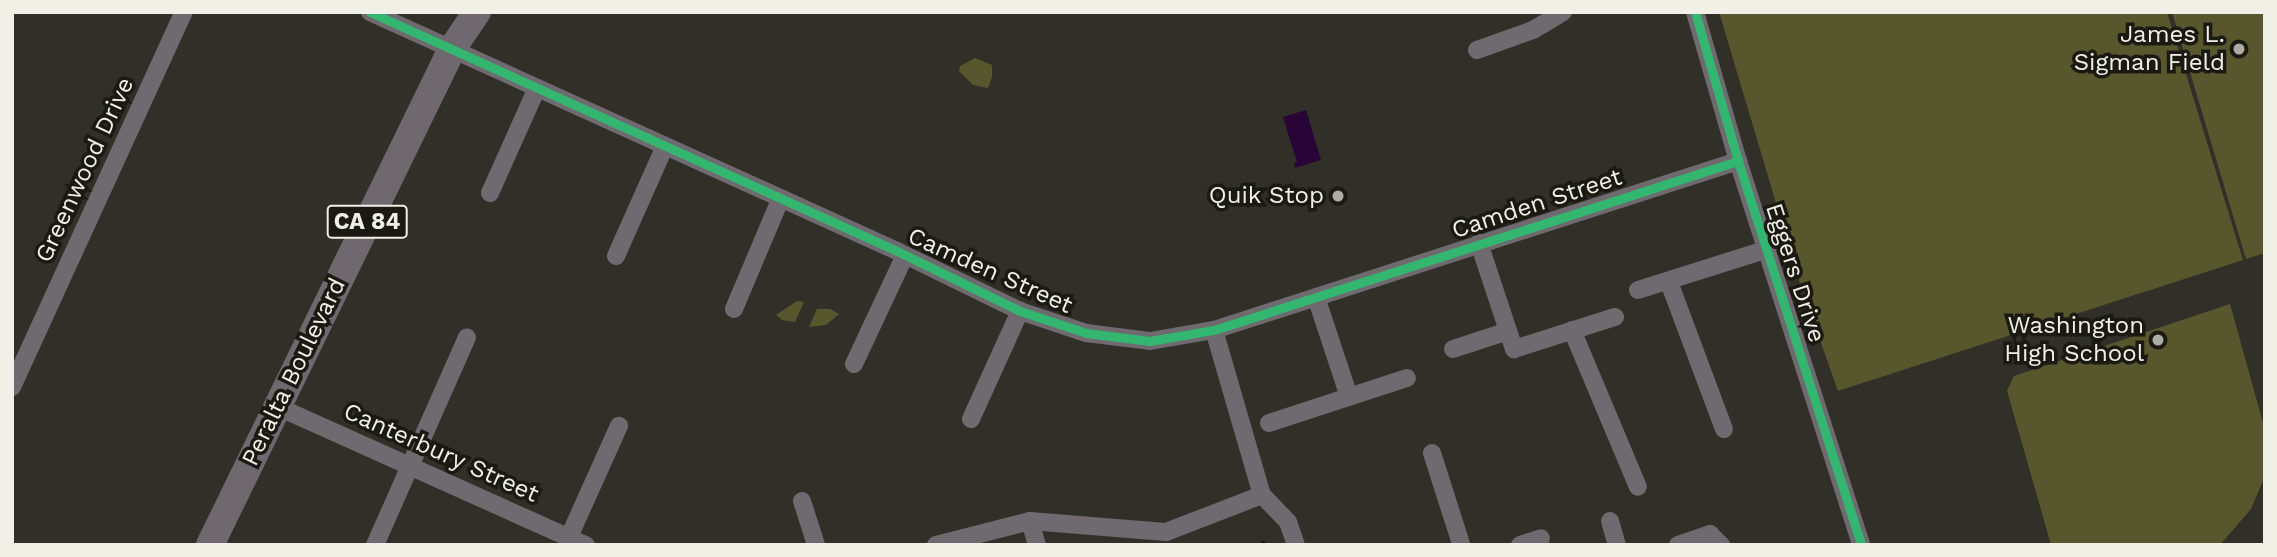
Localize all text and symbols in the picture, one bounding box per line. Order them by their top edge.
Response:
place label: James L. Sigman Field [2074,21,2225,77]
marker: James L. Sigman Field [2231,41,2247,57]
street label: Greenwood Drive [30,73,140,267]
street label: Camden Street [1448,163,1626,245]
place label: Quik Stop [1208,182,1324,210]
marker: Quik Stop [1330,188,1346,204]
street label: Eggers Drive [1759,200,1831,346]
road number: CA 84 [325,202,409,242]
street label: Camden Street [903,222,1077,320]
street label: Peralta Boulevard [236,273,352,471]
place label: Washington High School [2004,312,2144,368]
marker: Washington High School [2150,332,2166,348]
street label: Canterbury Street [339,397,543,509]

